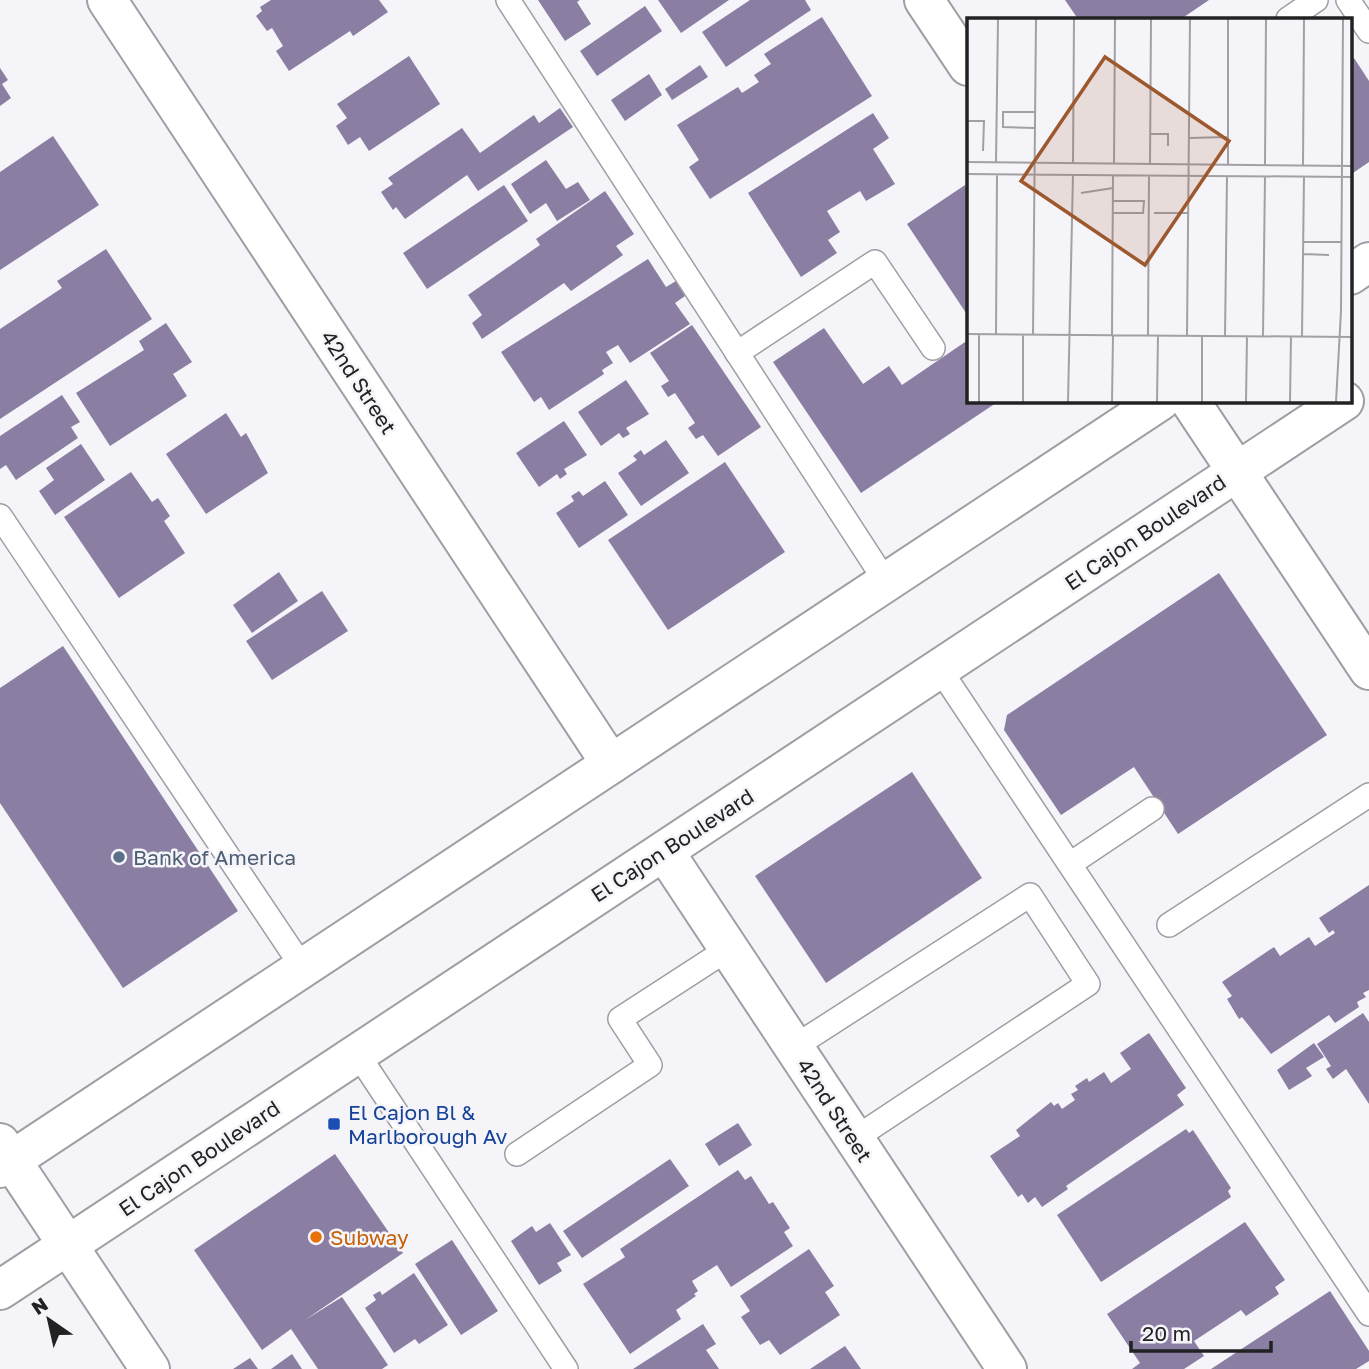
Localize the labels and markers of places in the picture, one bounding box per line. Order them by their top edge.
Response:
place label: Bank of America [133,844,296,870]
marker: Bank of America [111,849,127,865]
place label: El Cajon Bl & Marlborough Av [348,1099,508,1149]
marker: El Cajon Bl & Marlborough Av [326,1116,342,1132]
place label: Subway [330,1224,409,1250]
marker: Subway [308,1229,324,1245]

